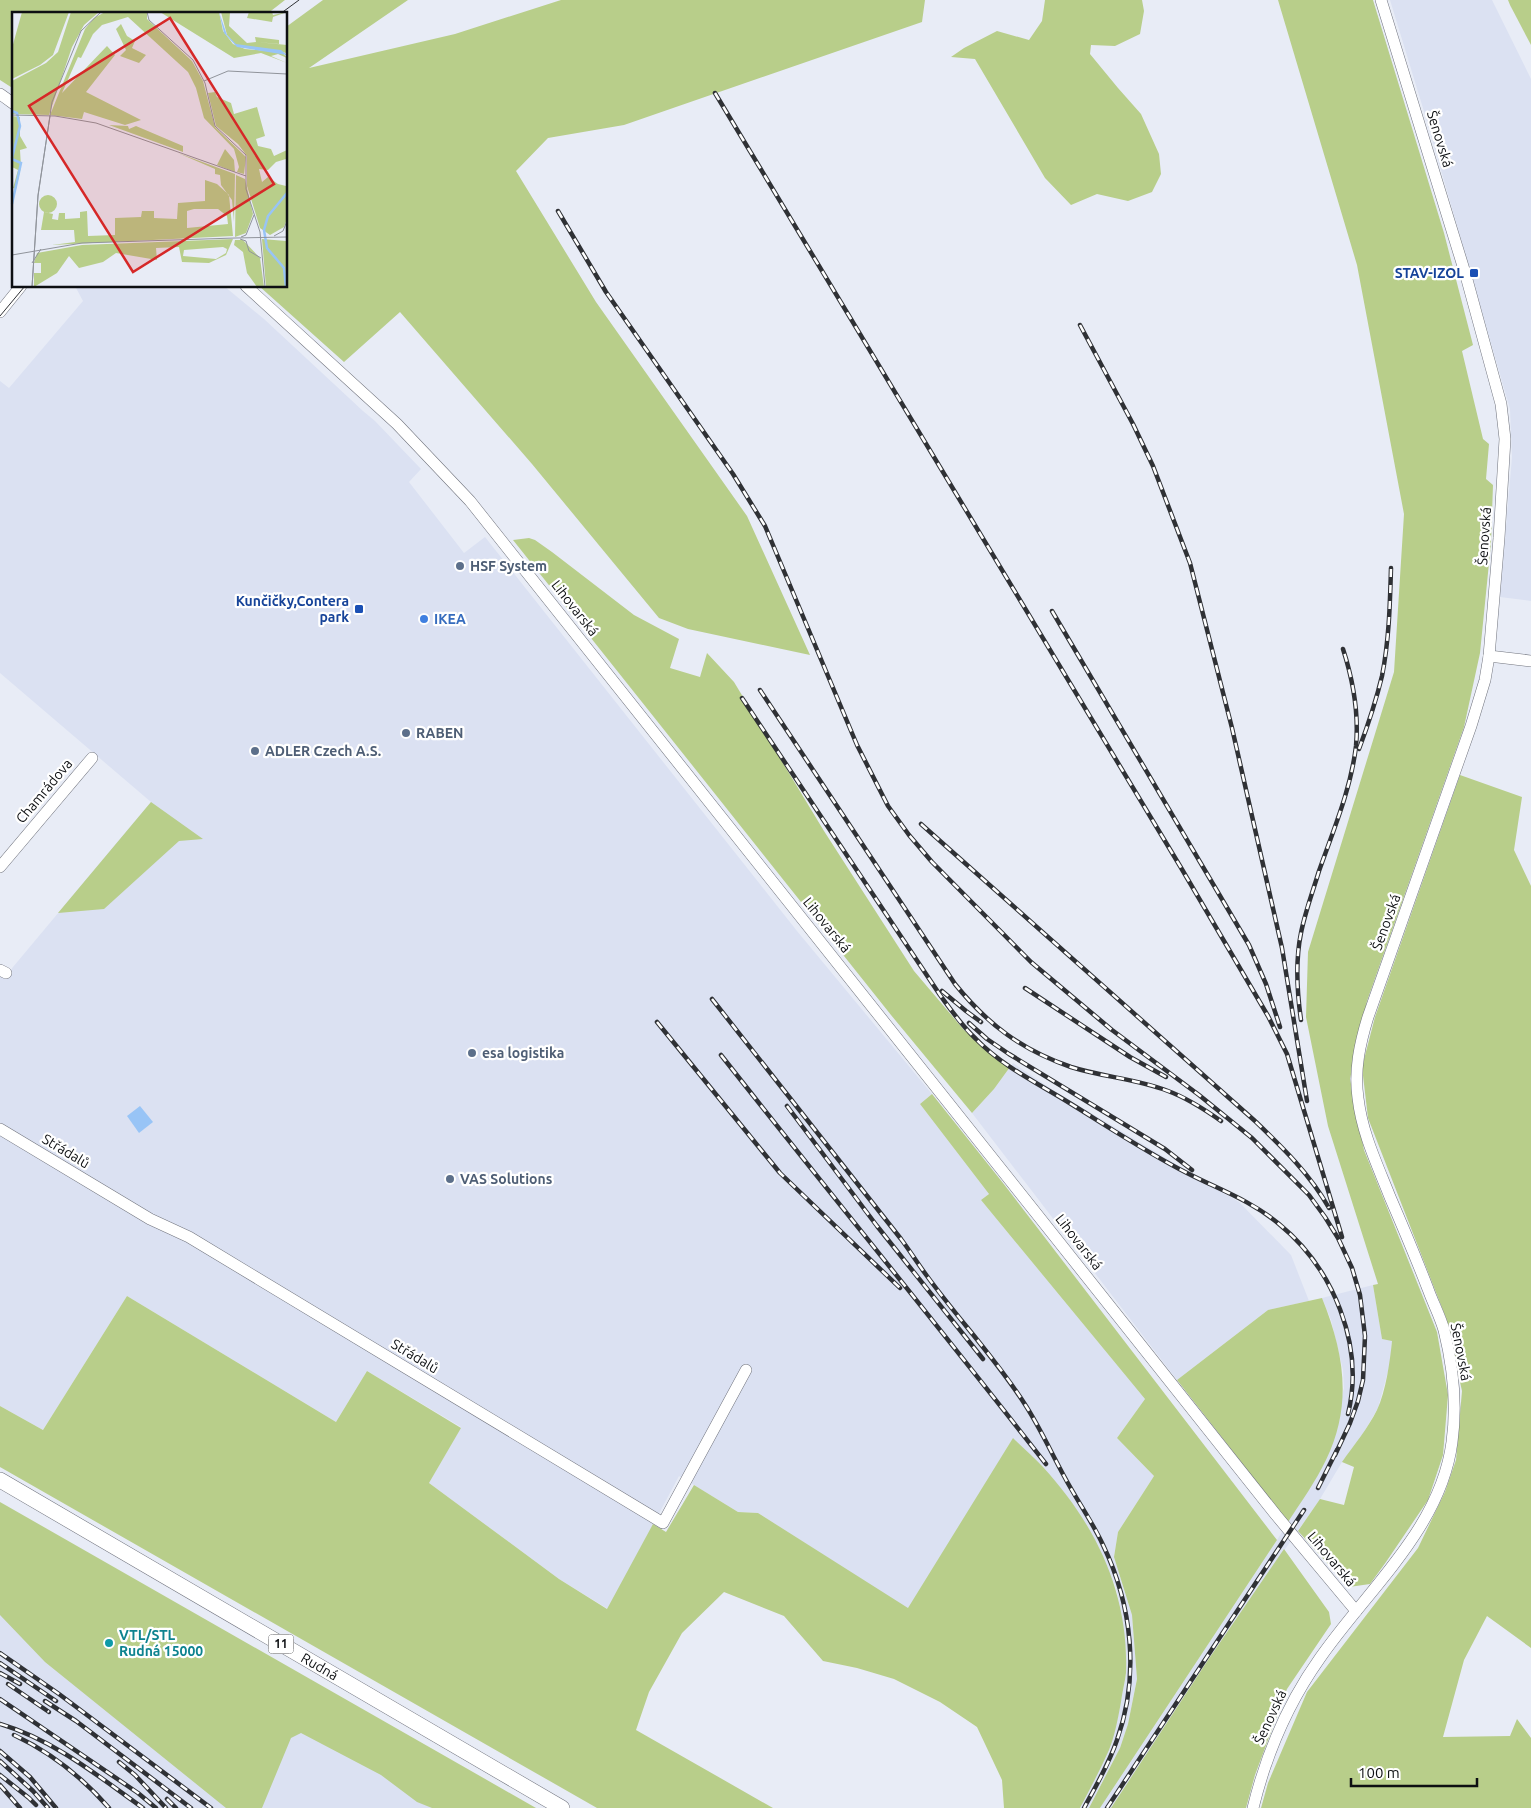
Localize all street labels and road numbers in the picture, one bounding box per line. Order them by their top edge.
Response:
street label: Šenovská [1424,108,1457,169]
street label: Šenovská [1473,506,1494,566]
street label: Lihovarská [548,577,602,639]
street label: Chamrádova [13,756,75,826]
street label: Šenovská [1368,891,1404,952]
street label: Lihovarská [800,894,854,956]
street label: Střádalů [39,1131,93,1171]
street label: Lihovarská [1052,1211,1106,1273]
street label: Šenovská [1448,1322,1475,1382]
street label: Střádalů [388,1336,442,1376]
street label: Lihovarská [1305,1528,1359,1590]
road number: 11 [268,1635,294,1654]
street label: Rudná [298,1649,341,1684]
street label: Šenovská [1250,1687,1290,1747]

